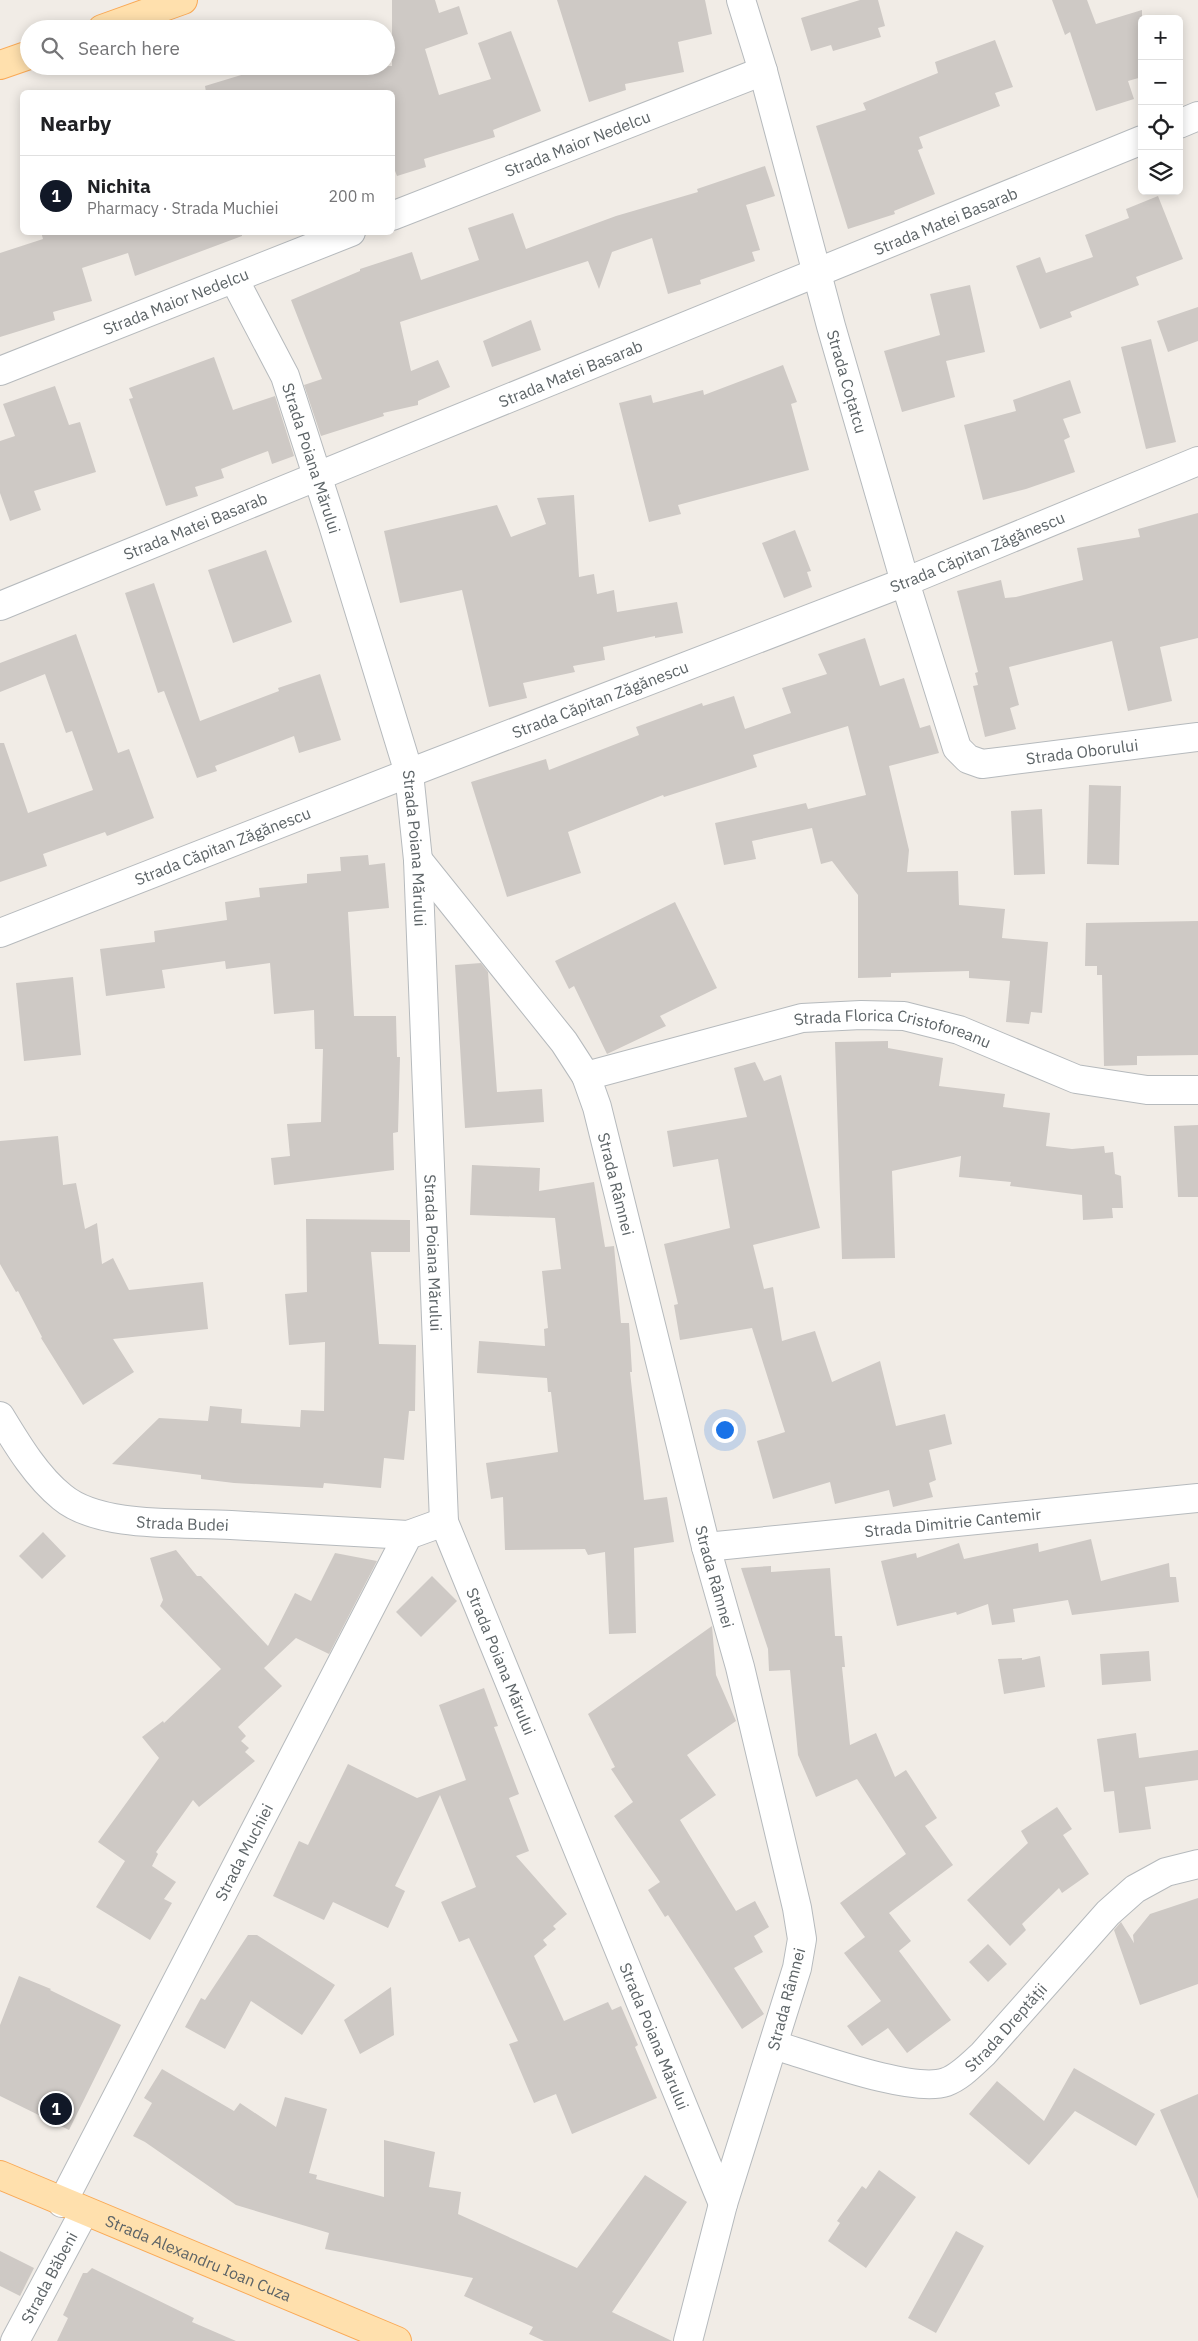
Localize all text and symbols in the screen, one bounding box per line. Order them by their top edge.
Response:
map controls [1138,15,1183,195]
button: + [1138,15,1183,60]
search box [20,20,395,75]
icon: search [38,34,66,62]
text: Search here [78,36,180,60]
button: − [1138,60,1183,105]
button: locate [1138,105,1183,150]
street label: Strada Maior Nedelcu [502,106,653,181]
text: Nearby [40,109,111,137]
button: layers [1138,150,1183,195]
text: Nichita [87,174,151,198]
street label: Strada Matei Basarab [871,183,1020,259]
text: 1 [51,186,61,206]
text: 200 m [328,186,375,206]
text: Pharmacy · Strada Muchiei [87,198,278,218]
street label: Strada Maior Nedelcu [100,264,251,339]
street label: Strada Coțatcu [823,327,871,436]
street label: Strada Matei Basarab [496,335,645,412]
street label: Strada Poiana Mărului [278,380,345,536]
street label: Strada Matei Basarab [120,488,270,564]
street label: Strada Căpitan Zăgănescu [887,507,1068,597]
street label: Strada Căpitan Zăgănescu [509,656,691,742]
street label: Strada Oborului [1025,735,1139,768]
street label: Strada Poiana Mărului [399,769,431,927]
street label: Strada Căpitan Zăgănescu [132,802,313,889]
street label: Strada Florica Cristoforeanu [792,1005,994,1052]
street label: Strada Râmnei [594,1130,638,1238]
street label: Strada Poiana Mărului [420,1174,447,1332]
your location [712,1417,738,1443]
street label: Strada Dimitrie Cantemir [863,1504,1042,1541]
street label: Strada Budei [135,1511,229,1535]
street label: Strada Râmnei [691,1524,738,1630]
street label: Strada Poiana Mărului [462,1585,540,1738]
street label: Strada Muchiei [210,1800,277,1904]
street label: Strada Râmnei [763,1946,809,2052]
street label: Strada Poiana Mărului [615,1960,693,2113]
street label: Strada Dreptății [960,1979,1051,2076]
pin: 1 [40,2090,72,2128]
street label: Strada Alexandru Ioan Cuza [102,2210,295,2306]
street label: Strada Băbeni [16,2228,82,2327]

